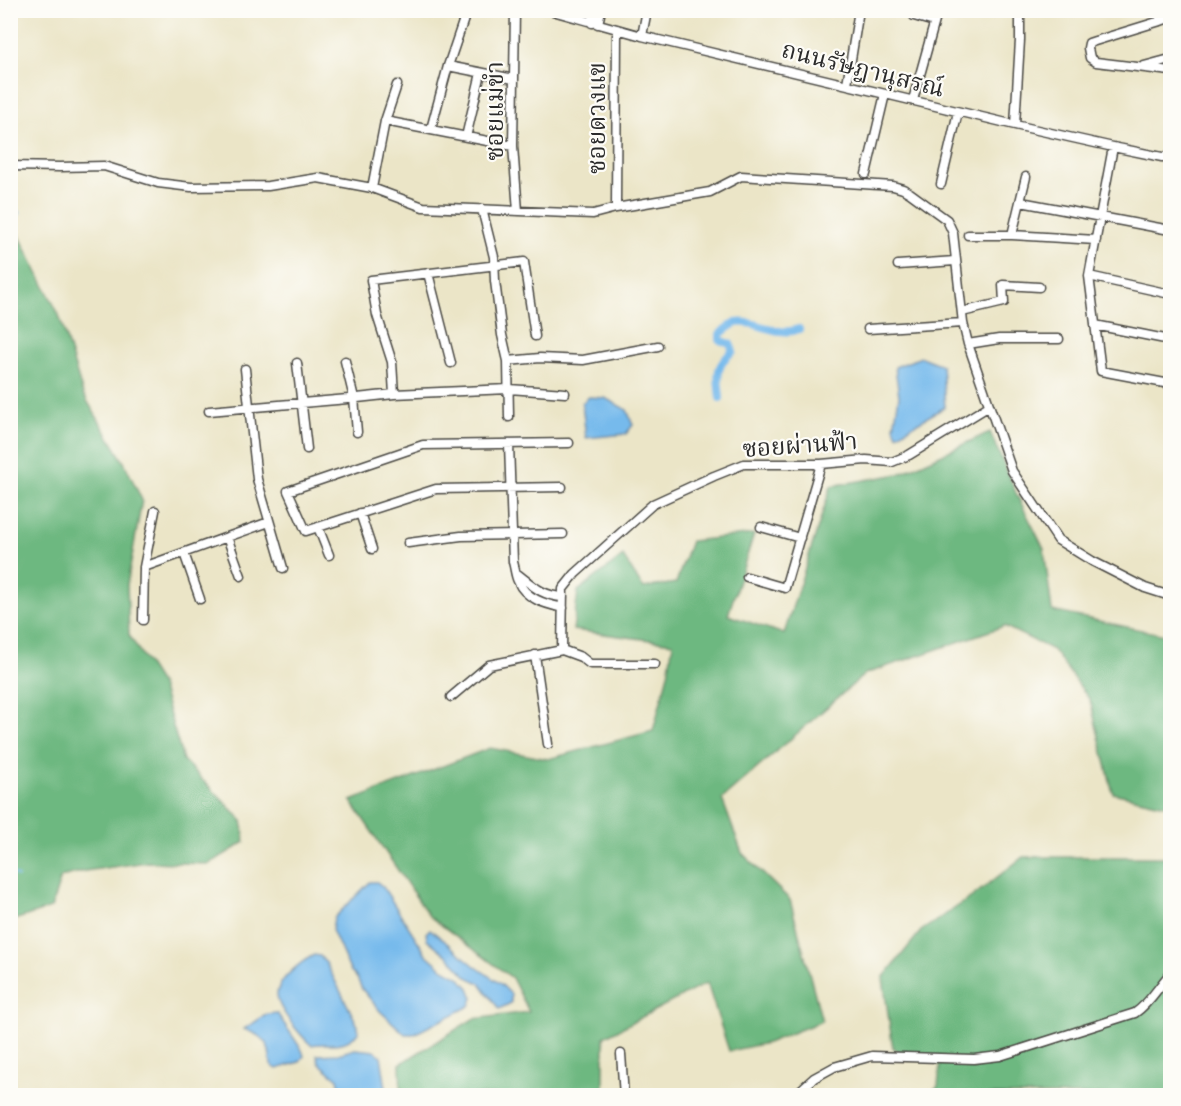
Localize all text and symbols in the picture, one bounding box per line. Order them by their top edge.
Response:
street label: ถนนรัษฎานุสรณ์ [778,33,948,105]
street label: ซอยแม่ขำ [479,61,511,161]
street label: ซอยดวงแข [581,62,613,174]
street label: ซอยผ่านฟ้า [741,425,859,465]

